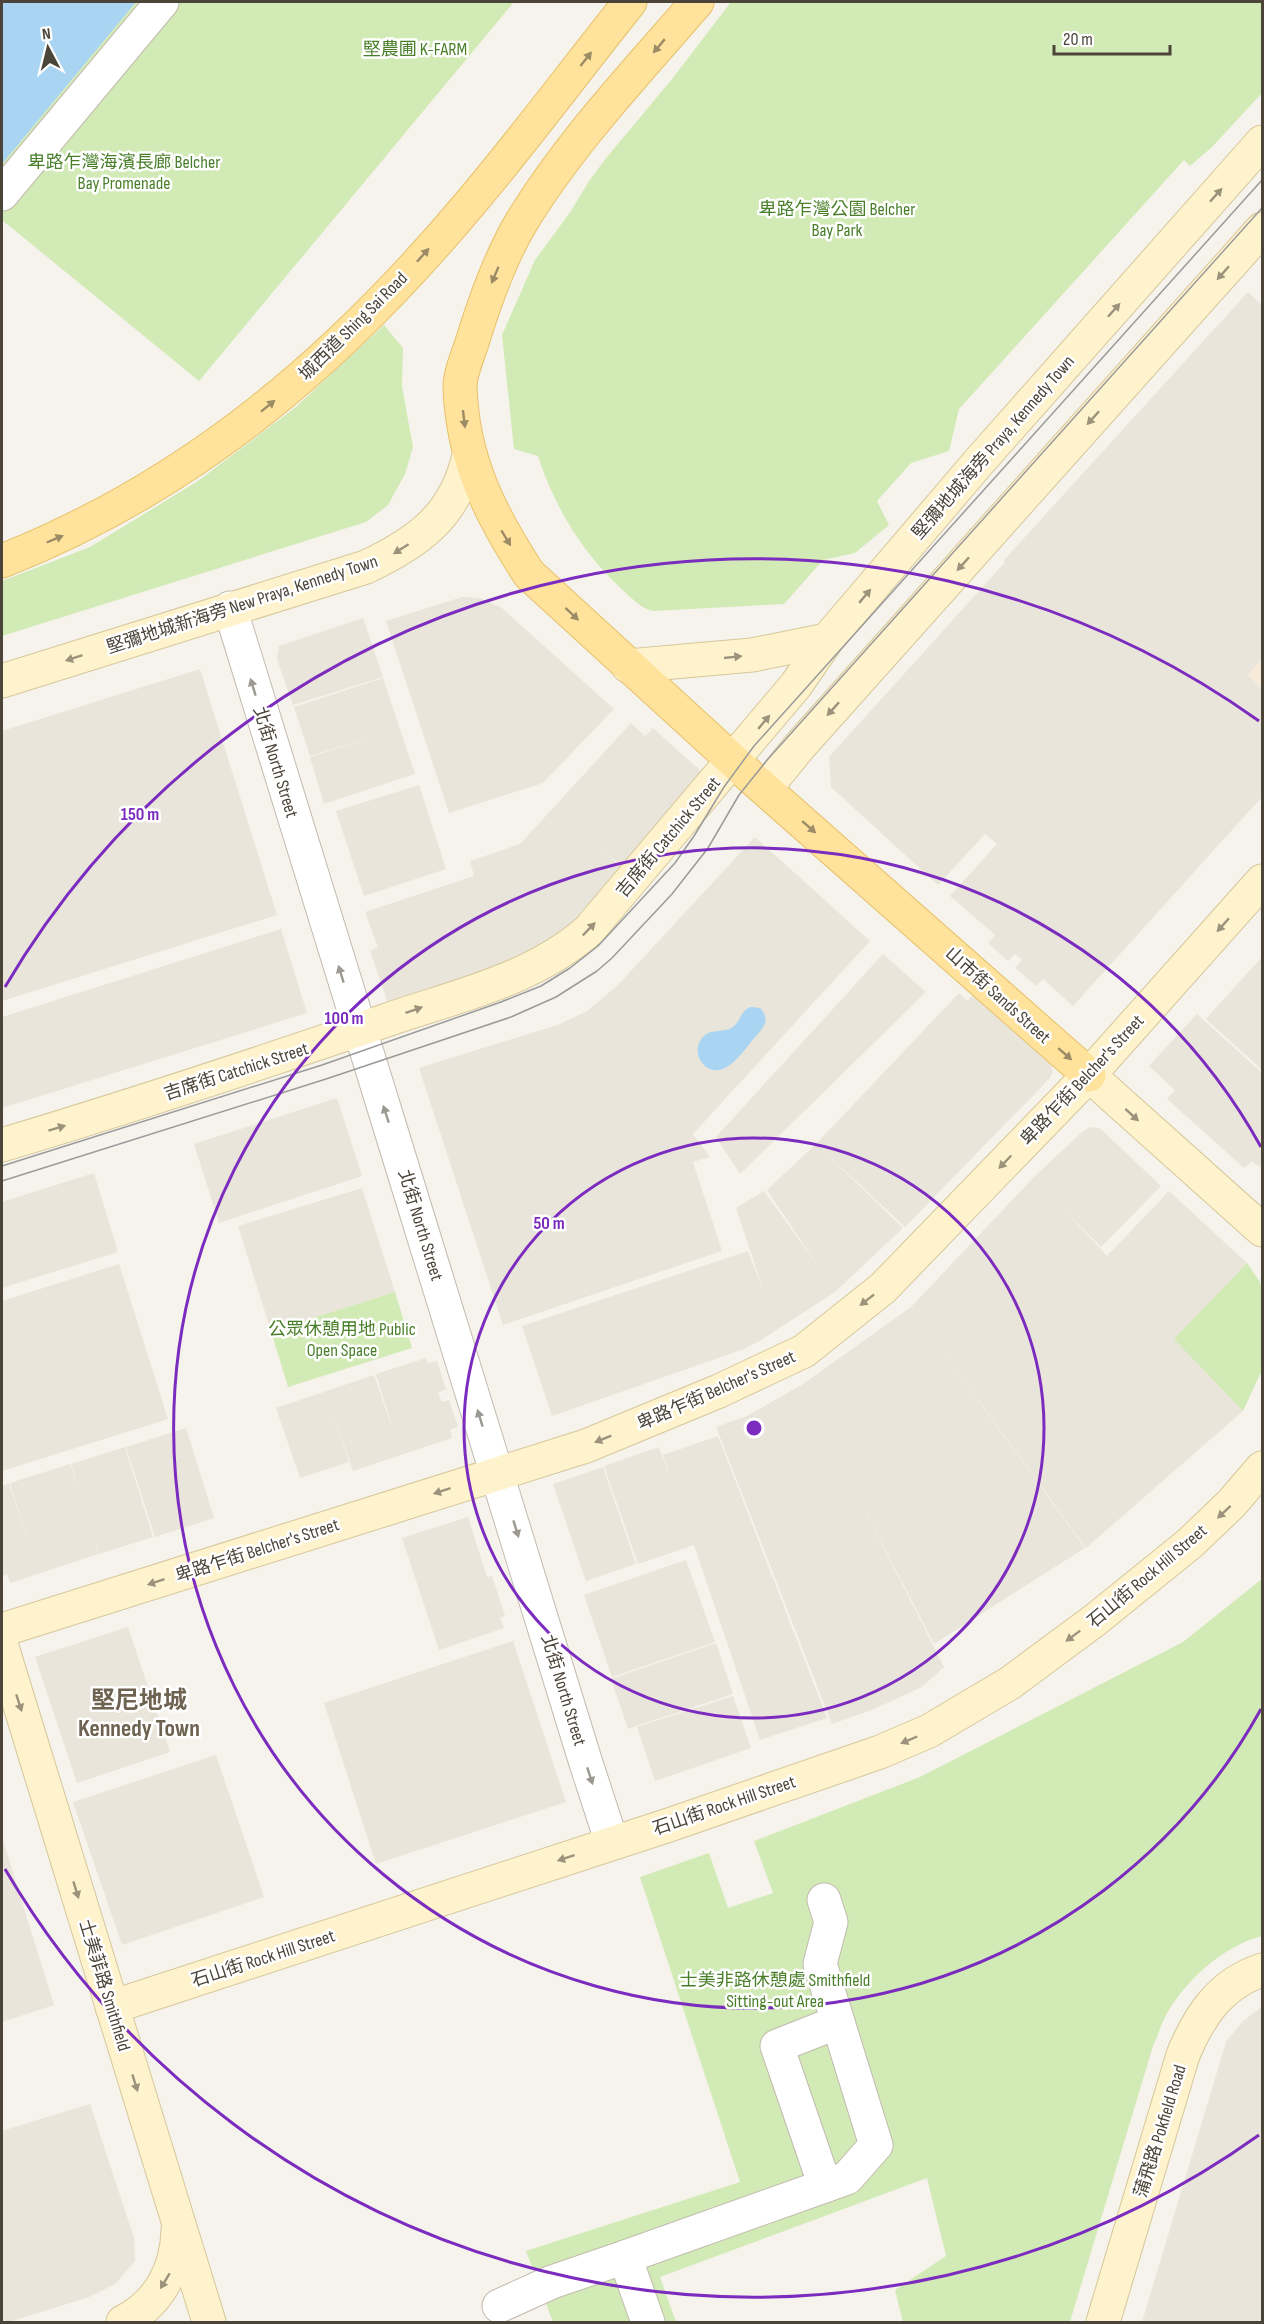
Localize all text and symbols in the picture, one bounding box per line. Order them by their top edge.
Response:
north arrow [18,18,78,78]
scale bar [1054,18,1170,56]
text: N [41,25,52,45]
text: 20 m [1063,29,1093,50]
one-way arrow [653,38,666,53]
park label: 堅農圃 K-FARM [363,39,467,60]
one-way arrow [579,51,591,66]
park label: 卑路乍灣海濱長廊 Belcher Bay Promenade [28,152,220,194]
one-way arrow [1209,187,1223,202]
park label: 卑路乍灣公園 Belcher Bay Park [759,199,915,241]
one-way arrow [416,248,429,263]
one-way arrow [1217,265,1230,280]
one-way arrow [490,266,499,284]
street label: 城西道 Shing Sai Road [295,268,412,385]
one-way arrow [1107,302,1121,317]
street label: 堅彌地城海旁 Praya, Kennedy Town [908,351,1079,543]
one-way arrow [261,400,276,412]
one-way arrow [460,410,469,429]
one-way arrow [1087,410,1100,425]
one-way arrow [501,530,511,547]
one-way arrow [47,534,65,544]
one-way arrow [393,543,409,554]
street label: 堅彌地城新海旁 New Praya, Kennedy Town [104,551,380,658]
one-way arrow [956,556,970,571]
one-way arrow [858,589,871,604]
one-way arrow [564,607,579,620]
one-way arrow [724,652,743,661]
one-way arrow [65,654,83,663]
one-way arrow [248,678,257,696]
one-way arrow [827,701,840,716]
street label: 北街 North Street [249,704,303,821]
one-way arrow [757,715,770,730]
street label: 吉席街 Catchick Street [612,772,725,902]
text: 150 m [121,804,159,825]
one-way arrow [801,820,816,833]
one-way arrow [1217,917,1230,932]
one-way arrow [582,921,596,936]
street label: 山市街 Sands Street [941,943,1055,1048]
one-way arrow [336,965,345,983]
one-way arrow [405,1005,423,1015]
text: 100 m [325,1008,364,1029]
street label: 卑路乍街 Belcher's Street [1016,1010,1149,1150]
street label: 吉席街 Catchick Street [161,1038,312,1105]
one-way arrow [1057,1047,1072,1060]
one-way arrow [381,1105,391,1123]
one-way arrow [1124,1108,1139,1121]
one-way arrow [49,1123,67,1132]
one-way arrow [998,1155,1012,1169]
street label: 北街 North Street [394,1167,448,1284]
text: 50 m [533,1213,565,1234]
one-way arrow [859,1294,875,1307]
park label: 公眾休憩用地 Public Open Space [268,1319,416,1361]
street label: 卑路乍街 Belcher's Street [634,1346,799,1435]
one-way arrow [475,1409,485,1427]
centre of rings [744,1418,764,1438]
one-way arrow [594,1434,612,1444]
one-way arrow [433,1486,451,1496]
one-way arrow [1216,1505,1231,1519]
street label: 卑路乍街 Belcher's Street [173,1514,342,1587]
one-way arrow [512,1520,521,1538]
street label: 石山街 Rock Hill Street [1083,1520,1212,1632]
one-way arrow [147,1578,165,1587]
one-way arrow [1066,1630,1081,1642]
street label: 北街 North Street [537,1632,591,1749]
district label: 堅尼地城 Kennedy Town [78,1686,200,1743]
one-way arrow [15,1694,24,1712]
one-way arrow [900,1735,917,1744]
one-way arrow [586,1767,595,1785]
street label: 石山街 Rock Hill Street [650,1771,799,1840]
one-way arrow [557,1854,575,1863]
one-way arrow [72,1881,81,1899]
street label: 士美菲路 Smithfield [75,1917,135,2054]
street label: 石山街 Rock Hill Street [189,1925,338,1992]
park label: 士美非路休憩處 Smithfield Sitting-out Area [680,1970,870,2012]
street label: 蒲飛路 Pokfield Road [1130,2062,1191,2200]
one-way arrow [131,2074,140,2092]
one-way arrow [160,2273,170,2290]

